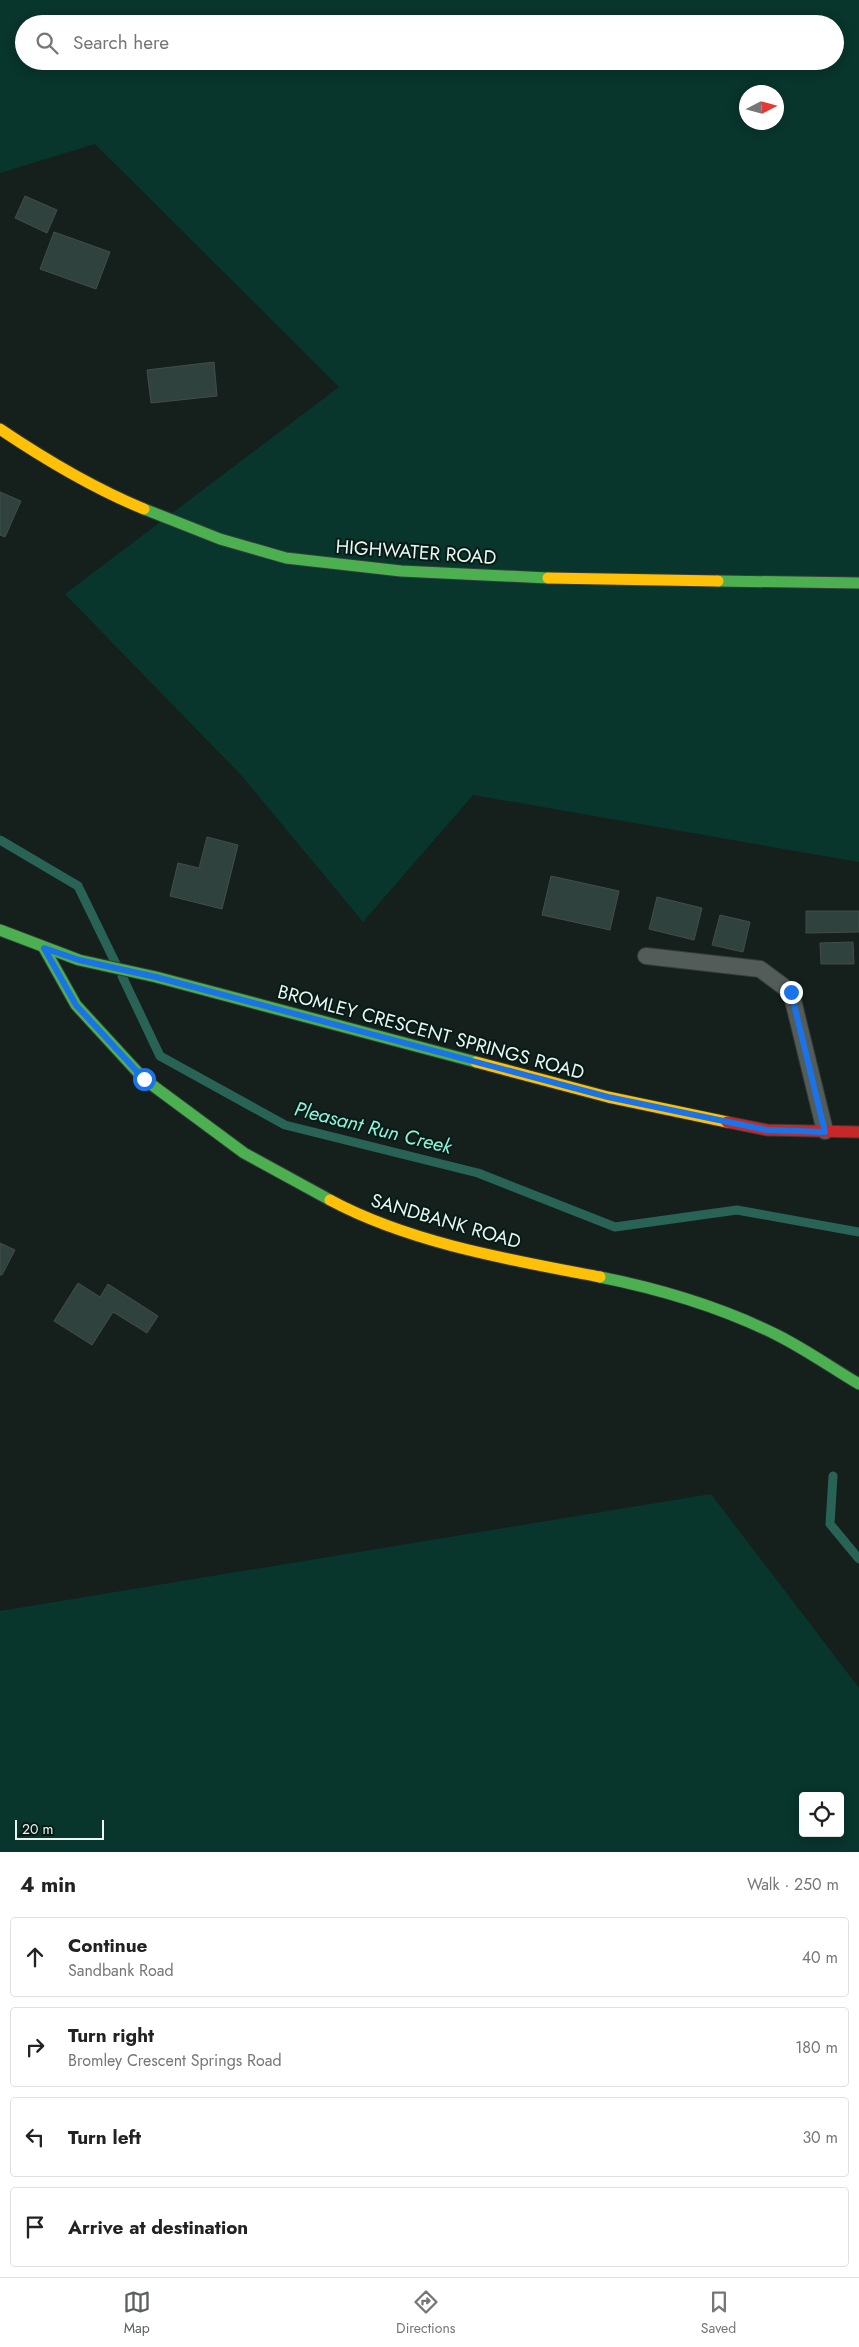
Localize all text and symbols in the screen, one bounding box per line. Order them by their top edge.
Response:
search box [15,15,844,70]
icon: search [33,29,61,57]
text: Search here [73,29,169,56]
north arrow [739,85,784,130]
street label: HIGHWATER ROAD [335,533,497,571]
street label: BROMLEY CRESCENT SPRINGS ROAD [275,978,587,1086]
route end [780,981,803,1004]
route start [133,1068,156,1091]
water label: Pleasant Run Creek [291,1094,456,1162]
street label: SANDBANK ROAD [368,1187,524,1255]
map controls [799,1792,844,1837]
button: locate [799,1792,844,1837]
scale bar [15,1817,104,1840]
text: 20 m [22,1819,54,1839]
text: 4 min [20,1870,76,1900]
text: Walk · 250 m [747,1873,839,1896]
text: Continue [68,1932,147,1959]
icon: ahead [21,1943,49,1971]
text: 40 m [802,1946,838,1969]
text: Sandbank Road [68,1959,174,1982]
text: Turn right [68,2022,154,2049]
icon: right [21,2033,49,2061]
text: 180 m [795,2036,838,2059]
text: Bromley Crescent Springs Road [68,2049,282,2072]
icon: left [21,2123,49,2151]
text: Turn left [68,2124,141,2151]
text: 30 m [802,2126,838,2149]
icon: arrive [21,2213,49,2241]
text: Arrive at destination [68,2214,248,2241]
tab: Map [123,2288,151,2338]
tab: Directions [396,2288,455,2338]
tab: Saved [701,2288,736,2338]

